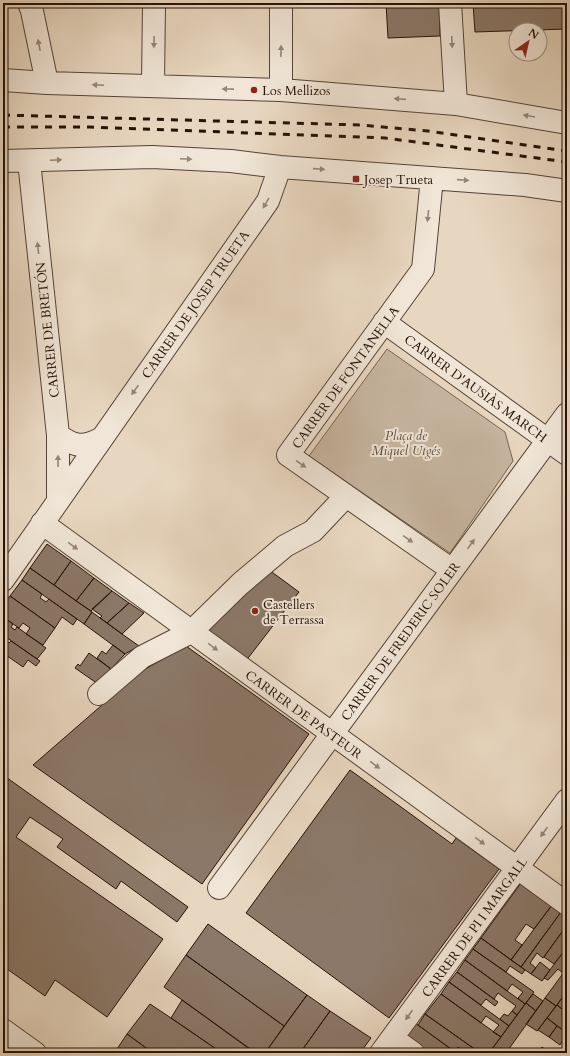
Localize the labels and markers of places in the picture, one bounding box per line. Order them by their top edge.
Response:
place label: Los Mellizos [262,82,330,100]
marker: Los Mellizos [249,85,259,95]
place label: Josep Trueta [362,171,434,189]
marker: Josep Trueta [351,174,361,184]
place label: Castellers de Terrassa [263,596,325,629]
marker: Castellers de Terrassa [250,606,260,616]

